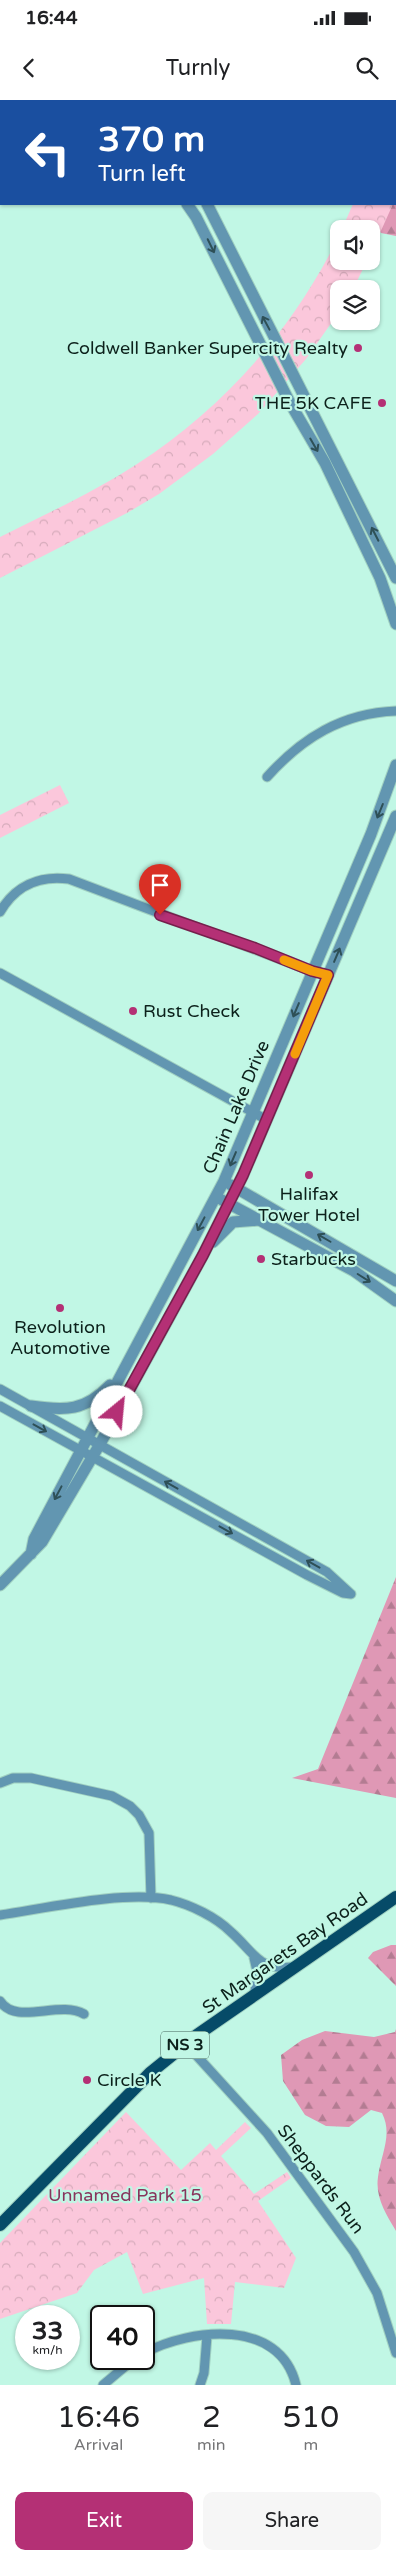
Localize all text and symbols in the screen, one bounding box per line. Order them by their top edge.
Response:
text: 16:44 [25,7,78,29]
icon: back [15,54,43,82]
icon: search [353,54,381,82]
text: Turnly [166,55,230,81]
text: 370 m [98,119,205,161]
icon: left [15,120,80,185]
text: Turn left [98,161,186,187]
map controls [330,220,380,330]
button: sound [330,220,380,270]
one-way arrow [207,238,216,253]
button: layers [330,280,380,330]
one-way arrow [261,315,271,330]
place label: Coldwell Banker Supercity Realty [67,337,348,359]
marker: Coldwell Banker Supercity Realty [352,342,364,354]
place label: THE 5K CAFE [255,392,372,414]
marker: THE 5K CAFE [376,397,388,409]
one-way arrow [310,438,320,452]
one-way arrow [370,527,379,542]
one-way arrow [375,803,384,819]
pin [139,864,181,915]
icon: arrive [146,871,174,899]
one-way arrow [332,948,342,963]
place label: Rust Check [143,1000,240,1022]
one-way arrow [291,1002,300,1017]
marker: Rust Check [127,1005,139,1017]
street label: Chain Lake Drive [198,1037,274,1177]
one-way arrow [228,1151,238,1166]
marker: Halifax Tower Hotel [303,1169,315,1181]
place label: Halifax Tower Hotel [258,1183,360,1226]
one-way arrow [196,1216,205,1231]
one-way arrow [317,1233,332,1242]
place label: Starbucks [271,1248,356,1270]
marker: Starbucks [255,1253,267,1265]
one-way arrow [357,1273,371,1283]
marker: Revolution Automotive [54,1302,66,1314]
place label: Revolution Automotive [10,1316,110,1359]
position arrow [90,1385,142,1437]
one-way arrow [32,1424,47,1433]
one-way arrow [164,1480,179,1490]
one-way arrow [53,1486,63,1501]
one-way arrow [219,1526,233,1536]
one-way arrow [306,1559,321,1569]
street label: St Margarets Bay Road [198,1888,372,2018]
road number: NS 3 [161,2032,209,2058]
place label: Circle K [97,2069,162,2091]
marker: Circle K [81,2074,93,2086]
street label: Sheppards Run [273,2120,369,2238]
park label: Unnamed Park 15 [48,2184,202,2206]
speed limit sign: 40 [90,2305,155,2370]
text: 33 [32,2316,63,2346]
text: km/h [32,2343,63,2357]
text: 16:46 [57,2399,140,2436]
text: 2 [202,2399,221,2436]
text: 510 [283,2399,339,2436]
text: Arrival [74,2435,123,2455]
text: min [197,2435,226,2455]
text: m [303,2435,318,2455]
button: Exit [15,2492,193,2550]
button: Share [203,2492,381,2550]

